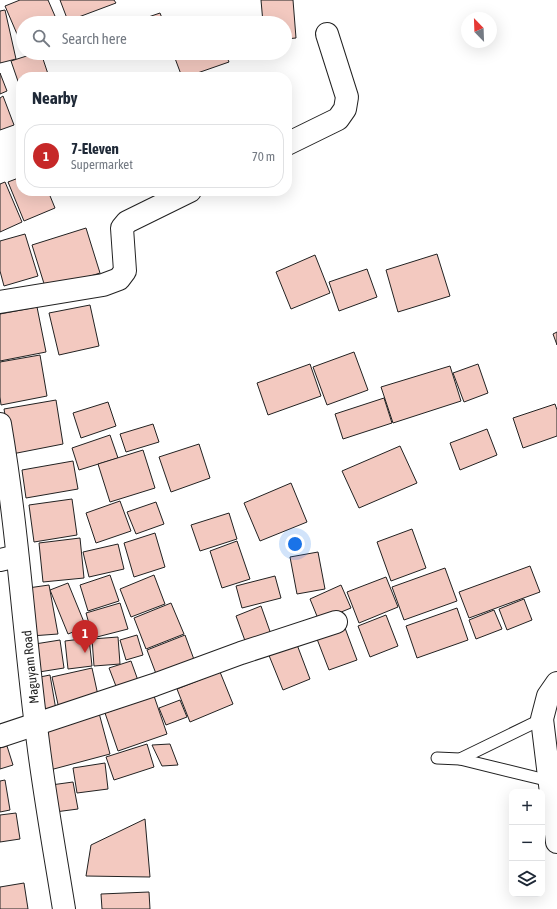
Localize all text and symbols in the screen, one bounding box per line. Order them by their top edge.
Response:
north arrow [461,12,497,48]
search box [16,16,292,60]
icon: search [30,27,52,49]
text: Search here [62,30,127,47]
text: Nearby [32,88,78,108]
text: 7-Eleven [71,140,119,157]
text: 1 [43,149,49,164]
text: 70 m [252,149,275,164]
text: Supermarket [71,157,133,172]
your location [285,534,305,554]
pin: 1 [72,620,98,653]
street label: Maguyam Road [19,629,42,704]
map controls [509,789,545,897]
button: + [509,789,545,825]
button: − [509,825,545,861]
button: layers [509,861,545,897]

